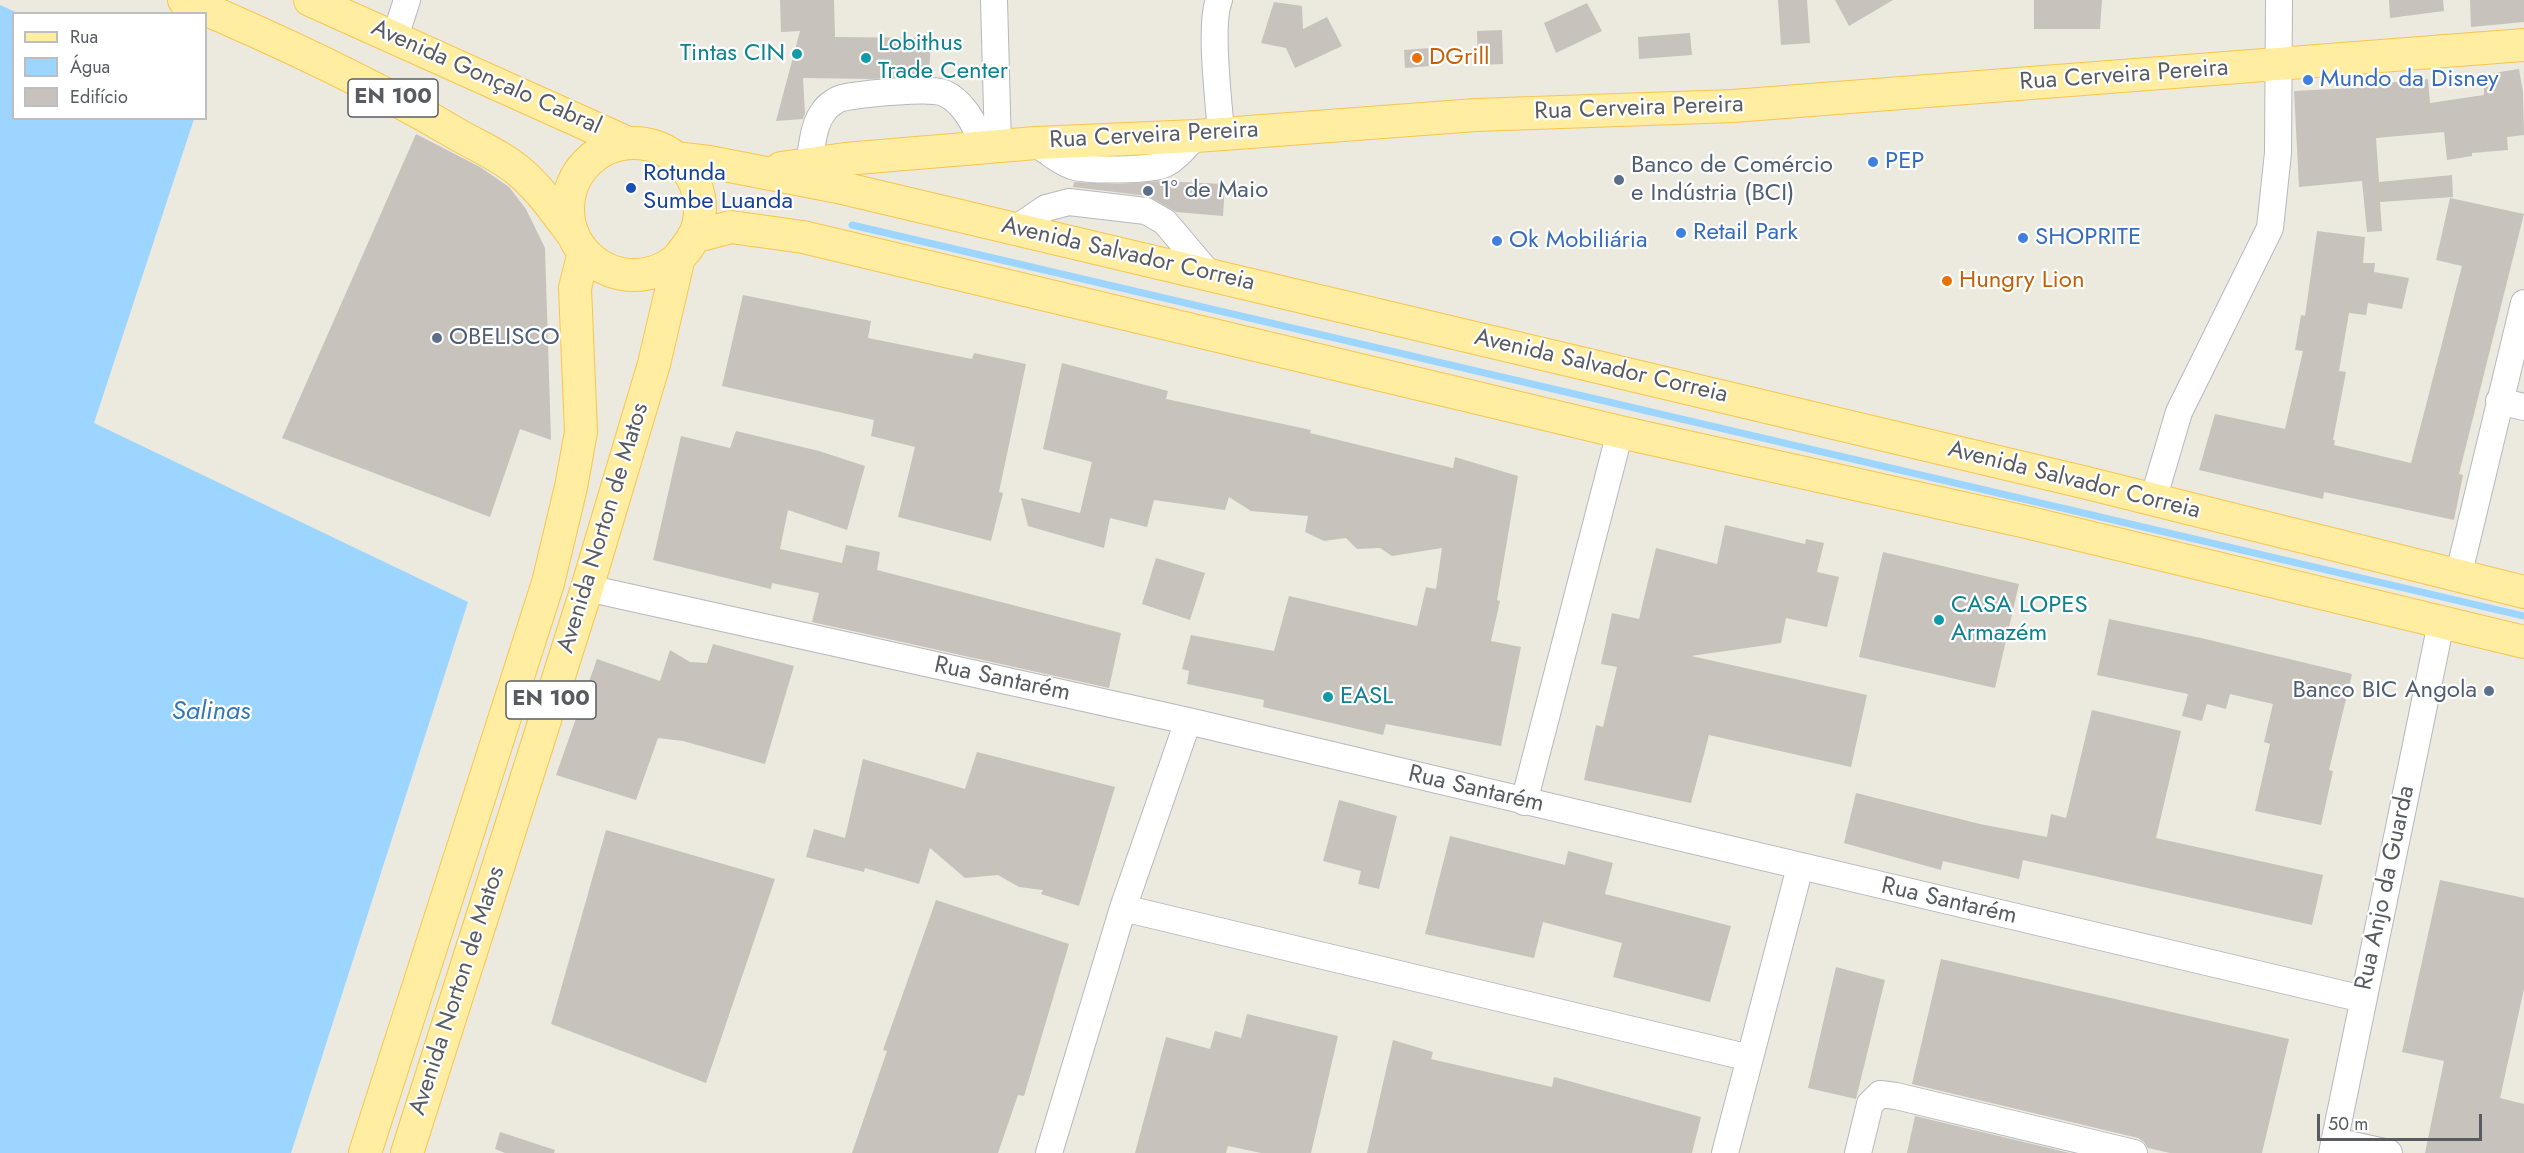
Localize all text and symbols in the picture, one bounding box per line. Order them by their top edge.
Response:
legend [12,12,207,120]
street label: Avenida Gonçalo Cabral [367,14,605,142]
text: Rua [70,24,98,50]
place label: Lobithus Trade Center [878,30,1008,86]
place label: Tintas CIN [680,40,785,68]
place label: DGrill [1429,44,1489,72]
marker: Tintas CIN [790,47,804,61]
marker: Lobithus Trade Center [859,51,873,65]
marker: DGrill [1410,51,1424,65]
text: Água [70,54,110,80]
street label: Rua Cerveira Pereira [2019,54,2229,98]
place label: Mundo da Disney [2320,66,2498,94]
marker: Mundo da Disney [2301,73,2315,87]
road number: EN 100 [348,79,438,117]
text: Edifício [70,84,128,110]
street label: Rua Cerveira Pereira [1534,91,1744,127]
street label: Rua Cerveira Pereira [1049,116,1259,156]
place label: PEP [1885,148,1925,176]
place label: Banco de Comércio e Indústria (BCI) [1631,152,1833,208]
marker: PEP [1866,155,1880,169]
place label: Rotunda Sumbe Luanda [643,160,793,216]
marker: Banco de Comércio e Indústria (BCI) [1612,173,1626,187]
place label: 1º de Maio [1160,177,1268,205]
marker: Rotunda Sumbe Luanda [624,181,638,195]
marker: 1º de Maio [1141,184,1155,198]
street label: Avenida Salvador Correia [999,212,1257,298]
place label: Retail Park [1693,219,1798,247]
place label: SHOPRITE [2035,224,2141,252]
marker: Retail Park [1674,226,1688,240]
place label: Ok Mobiliária [1509,227,1648,255]
marker: SHOPRITE [2016,231,2030,245]
marker: Ok Mobiliária [1490,234,1504,248]
place label: Hungry Lion [1959,267,2084,295]
marker: Hungry Lion [1940,274,1954,288]
place label: OBELISCO [449,324,560,352]
street label: Avenida Salvador Correia [1472,324,1730,410]
marker: OBELISCO [430,331,444,345]
street label: Avenida Norton de Matos [552,400,656,656]
street label: Avenida Salvador Correia [1945,436,2203,526]
place label: CASA LOPES Armazém [1951,592,2088,648]
marker: CASA LOPES Armazém [1932,613,1946,627]
street label: Rua Santarém [931,652,1073,708]
place label: Banco BIC Angola [2292,677,2477,705]
road number: EN 100 [506,681,596,719]
place label: EASL [1340,683,1393,711]
marker: Banco BIC Angola [2482,684,2496,698]
marker: EASL [1321,690,1335,704]
water label: Salinas [172,697,250,729]
street label: Rua Santarém [1405,760,1547,820]
street label: Rua Anjo da Guarda [2350,783,2422,993]
street label: Avenida Norton de Matos [404,863,512,1119]
street label: Rua Santarém [1878,872,2020,932]
scale bar [2320,1102,2485,1140]
text: 50 m [2328,1111,2368,1137]

